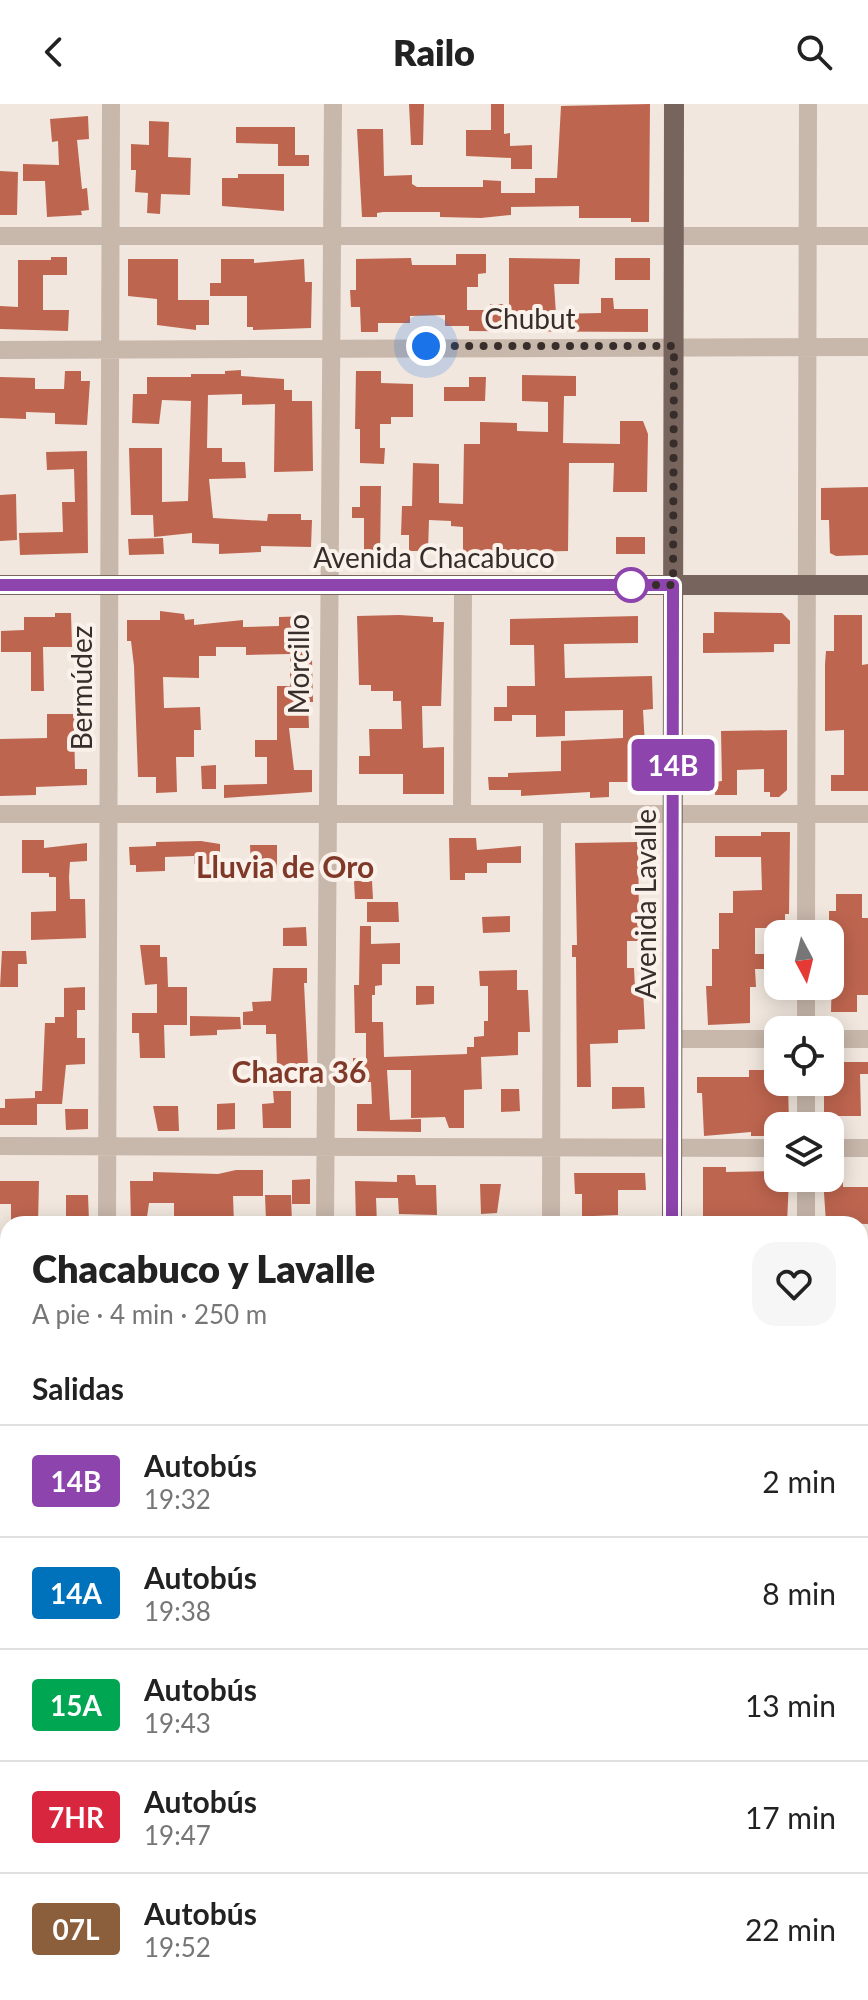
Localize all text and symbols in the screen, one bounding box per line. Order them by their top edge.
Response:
icon: back [32,30,76,74]
text: Railo [393,30,475,74]
icon: search [792,30,836,74]
street label: Chubut [484,301,576,335]
your location [406,326,446,366]
street label: Avenida Chacabuco [313,540,555,574]
unlabelled marker [614,568,648,602]
street label: Morcillo [281,614,315,714]
street label: Bermúdez [64,626,98,750]
line badge: 14B [627,739,719,791]
text: 14B [648,748,698,782]
street label: Avenida Lavalle [628,809,662,999]
district label: Lluvia de Oro [196,848,374,884]
north arrow [764,920,844,1000]
map controls [764,920,844,1192]
button: locate [764,1016,844,1096]
district label: Chacra 36 [232,1053,366,1089]
button: layers [764,1112,844,1192]
button: heart [752,1242,836,1326]
text: Chacabuco y Lavalle [32,1245,375,1291]
text: A pie · 4 min · 250 m [32,1298,267,1330]
text: Salidas [32,1370,124,1406]
text: Autobús [144,1447,257,1483]
text: 2 min [762,1463,836,1499]
text: 14B [51,1464,101,1498]
text: 19:32 [144,1483,211,1515]
text: Autobús [144,1559,257,1595]
text: 8 min [762,1575,836,1611]
text: 14A [50,1576,102,1610]
text: 19:38 [144,1595,211,1627]
text: Autobús [144,1671,257,1707]
text: 13 min [745,1687,836,1723]
text: 15A [50,1688,102,1722]
text: 19:43 [144,1707,211,1739]
text: Autobús [144,1783,257,1819]
text: 17 min [745,1799,836,1835]
text: 7HR [48,1800,104,1834]
text: 19:47 [144,1819,211,1851]
text: Autobús [144,1895,257,1931]
text: 22 min [745,1911,836,1947]
text: 07L [52,1912,100,1946]
text: 19:52 [144,1931,211,1963]

